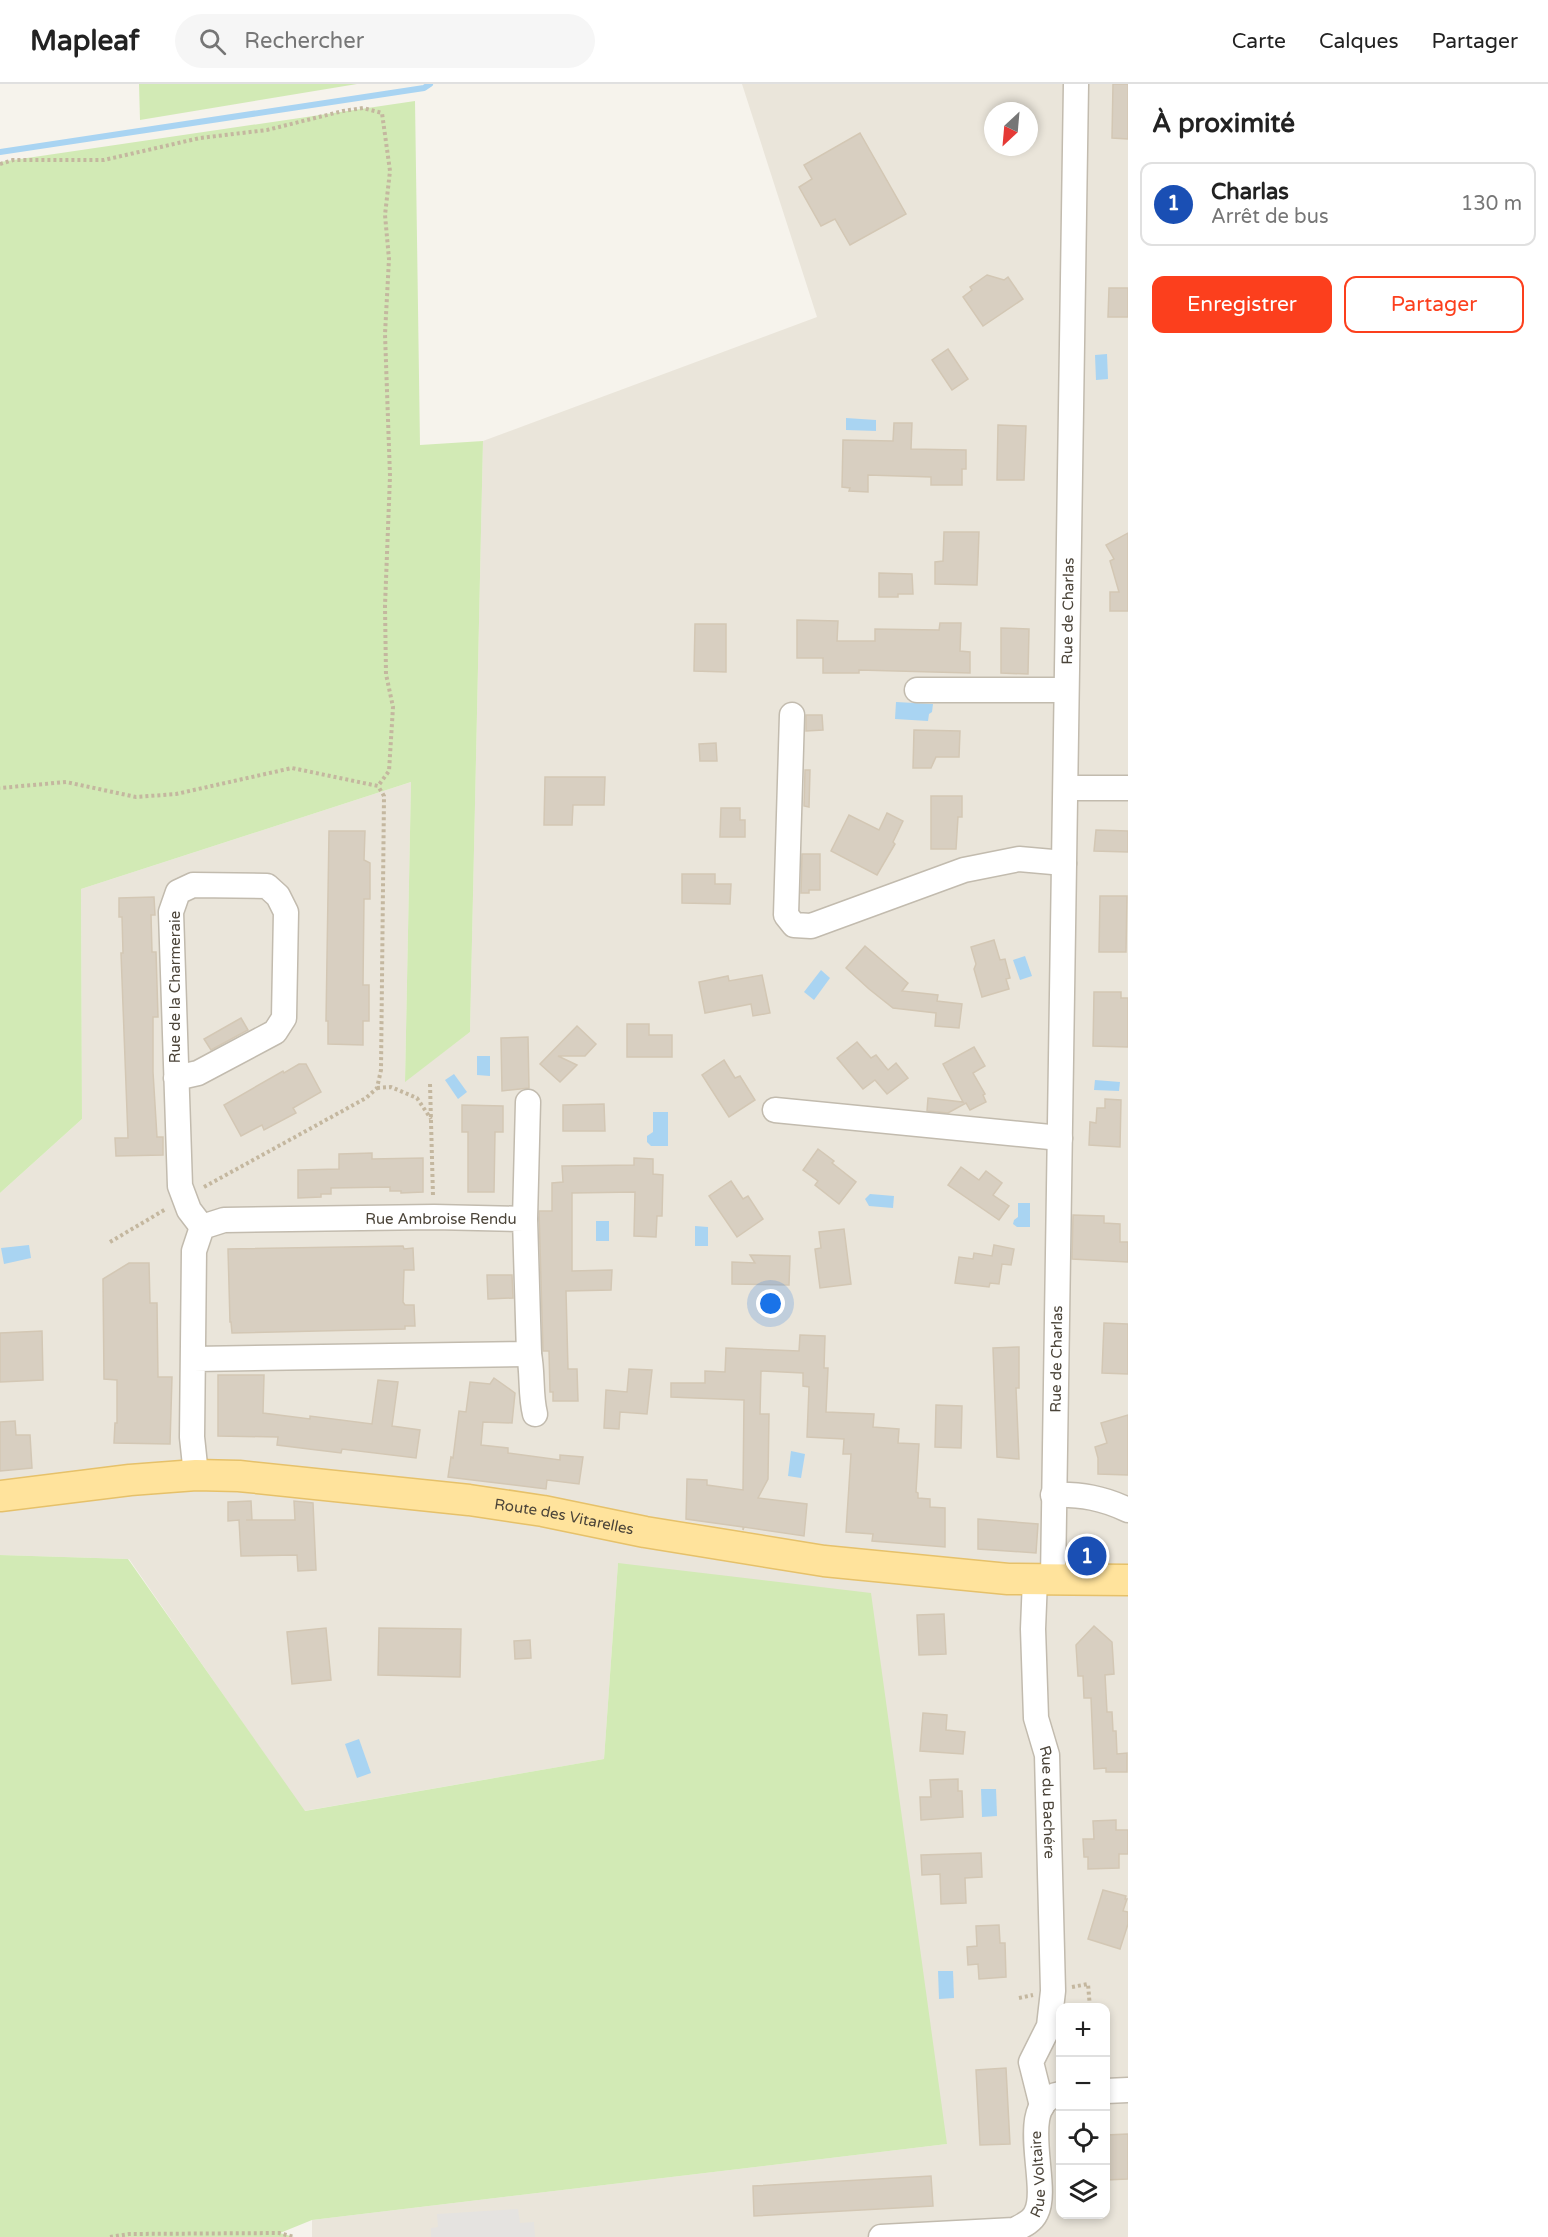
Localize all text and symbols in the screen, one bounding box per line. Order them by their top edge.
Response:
search box [175,14,595,68]
text: Mapleaf [30,24,139,58]
icon: search [196,25,229,58]
text: Rechercher [244,28,364,54]
text: Carte [1232,29,1286,54]
text: Calques [1319,29,1399,54]
text: Partager [1432,29,1518,54]
north arrow [984,102,1038,156]
text: À proximité [1152,108,1295,139]
text: Charlas [1211,179,1289,205]
text: 1 [1167,192,1180,216]
text: 130 m [1461,192,1522,216]
text: Arrêt de bus [1211,205,1329,229]
button: Enregistrer [1152,276,1332,333]
button: Partager [1344,276,1524,333]
street label: Rue de Charlas [1058,557,1078,665]
street label: Rue de la Charmeraie [166,911,184,1063]
street label: Rue Ambroise Rendu [365,1210,517,1228]
your location [756,1289,785,1318]
street label: Rue de Charlas [1047,1305,1066,1413]
street label: Route des Vitarelles [493,1495,635,1538]
pin: 1 [1068,1534,1106,1578]
street label: Rue du Bachére [1036,1743,1059,1859]
map controls [1056,2003,1110,2219]
button: + [1056,2003,1110,2057]
button: − [1056,2057,1110,2111]
button: locate [1056,2111,1110,2165]
street label: Rue Voltaire [1026,2131,1049,2220]
button: layers [1056,2165,1110,2219]

